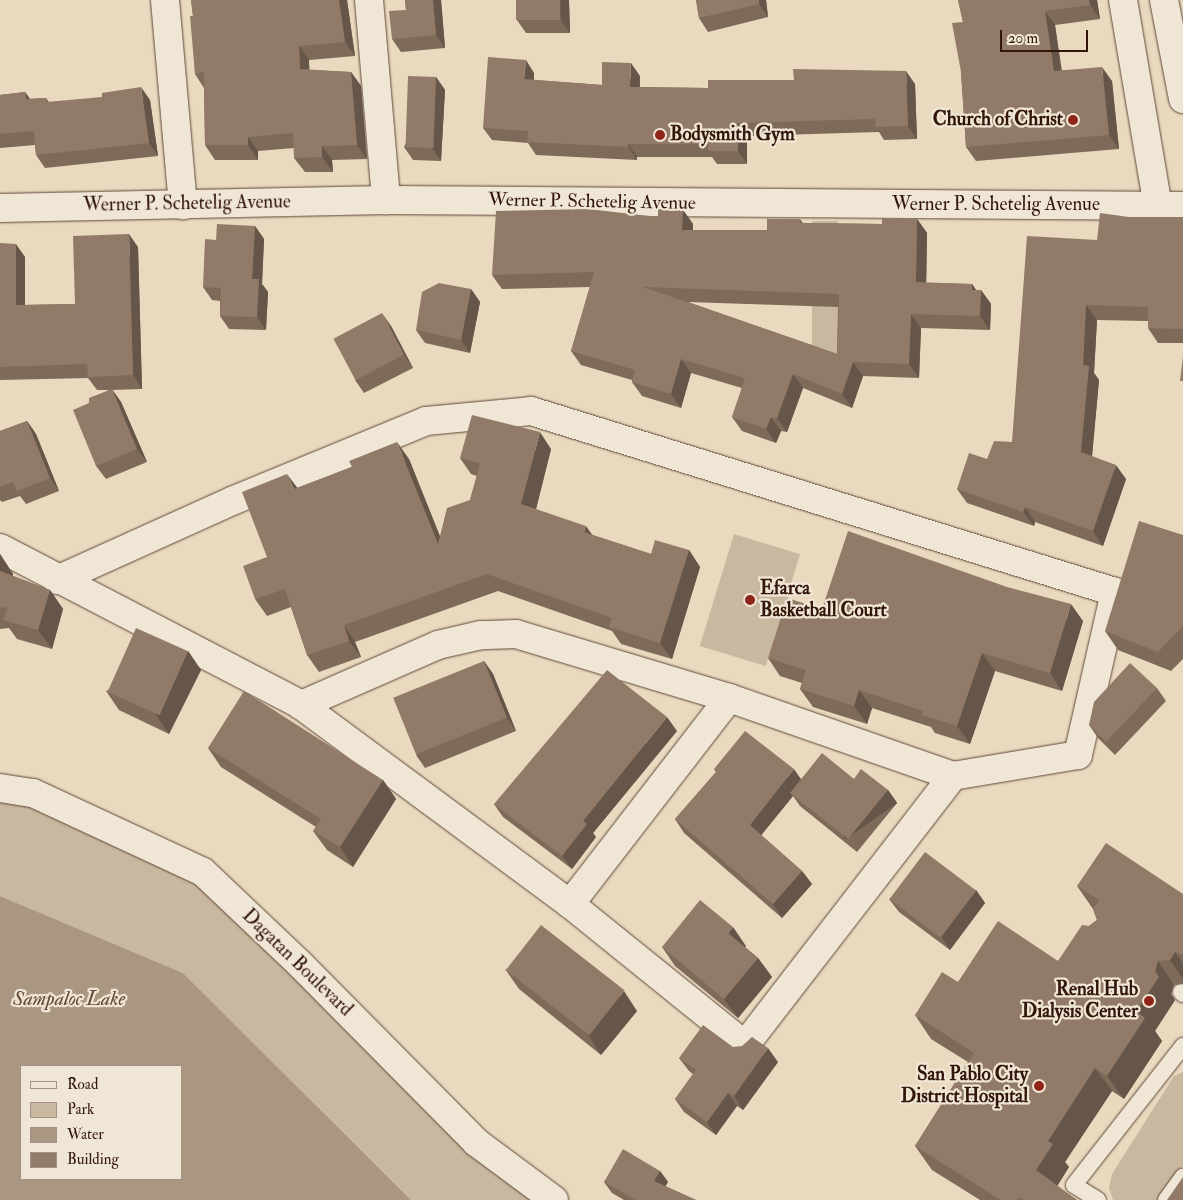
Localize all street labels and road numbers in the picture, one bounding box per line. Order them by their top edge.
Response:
street label: Werner P. Schetelig Avenue [488,189,696,215]
street label: Werner P. Schetelig Avenue [83,191,291,217]
street label: Werner P. Schetelig Avenue [892,194,1100,216]
street label: Dagatan Boulevard [237,905,357,1021]

